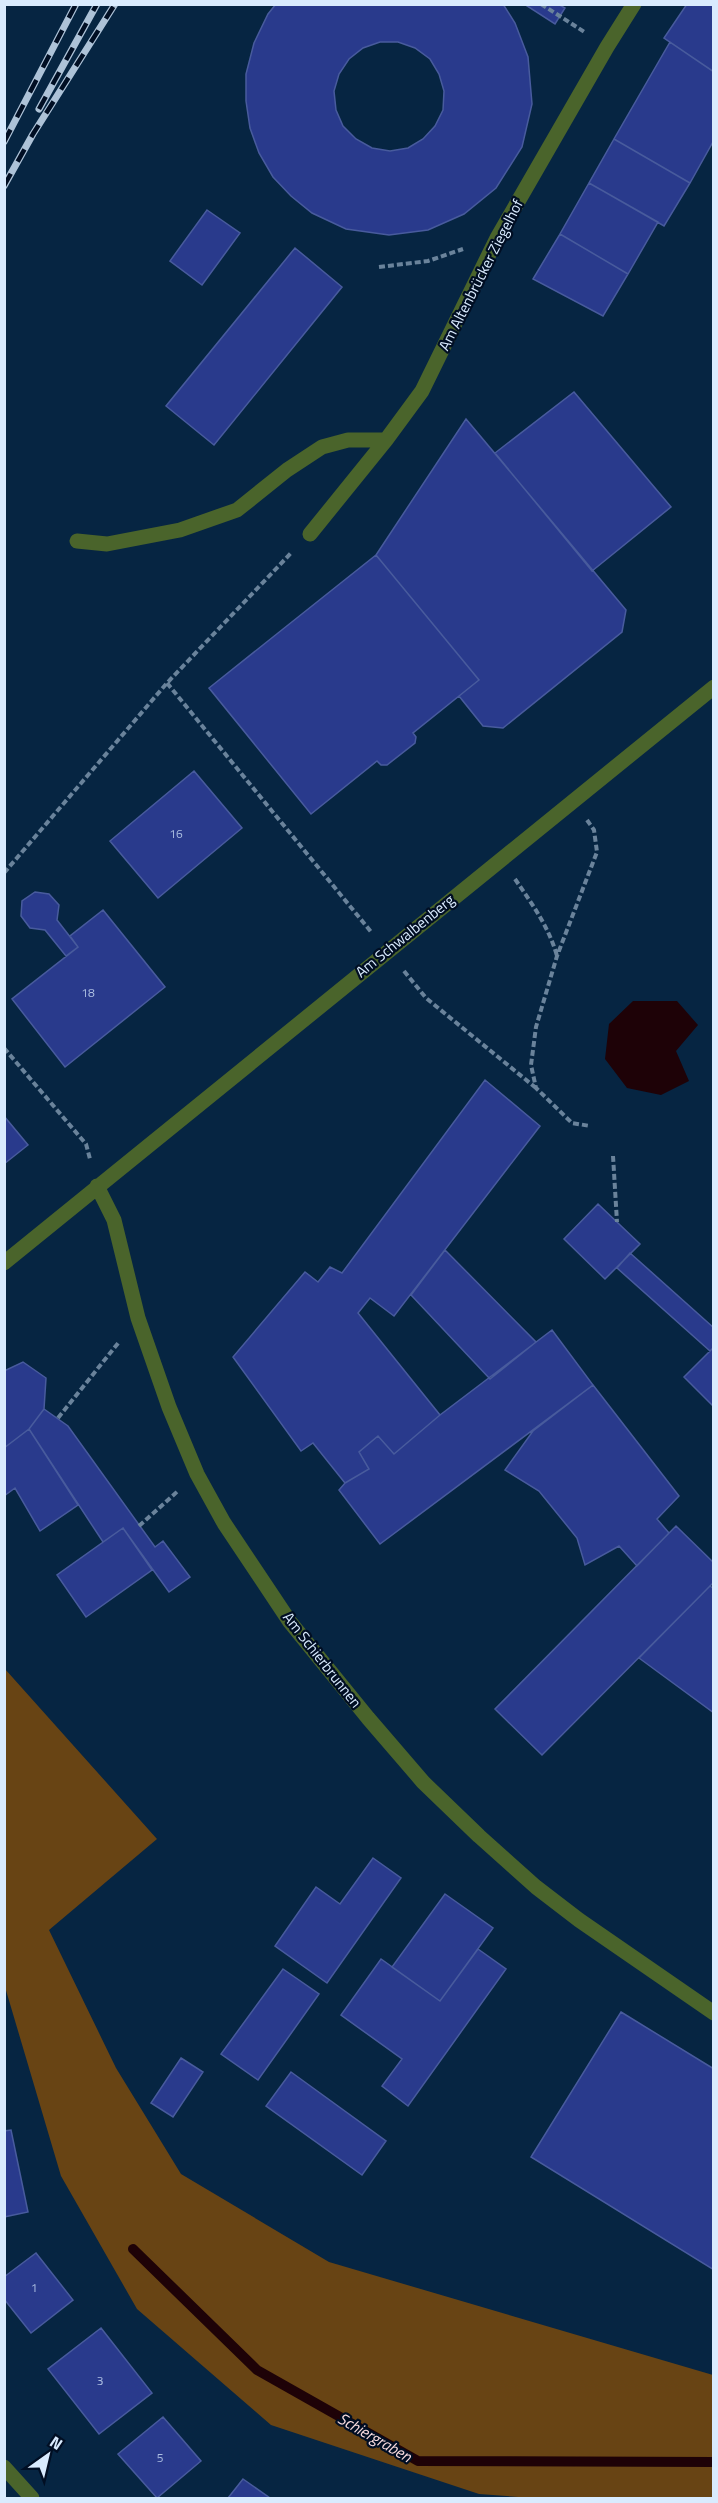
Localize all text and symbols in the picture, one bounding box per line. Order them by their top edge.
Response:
street label: Am Altenbrücker Ziegelhof [432,195,529,355]
house number: 16 [169,824,183,843]
street label: Am Schwalbenberg [350,888,459,983]
house number: 18 [81,983,95,1002]
street label: Am Schierbrunnen [278,1607,367,1713]
house number: 1 [31,2278,37,2297]
house number: 3 [97,2371,103,2390]
water label: Schiergraben [334,2406,417,2468]
north arrow [18,2425,78,2485]
text: N [45,2430,68,2456]
house number: 5 [157,2448,164,2467]

